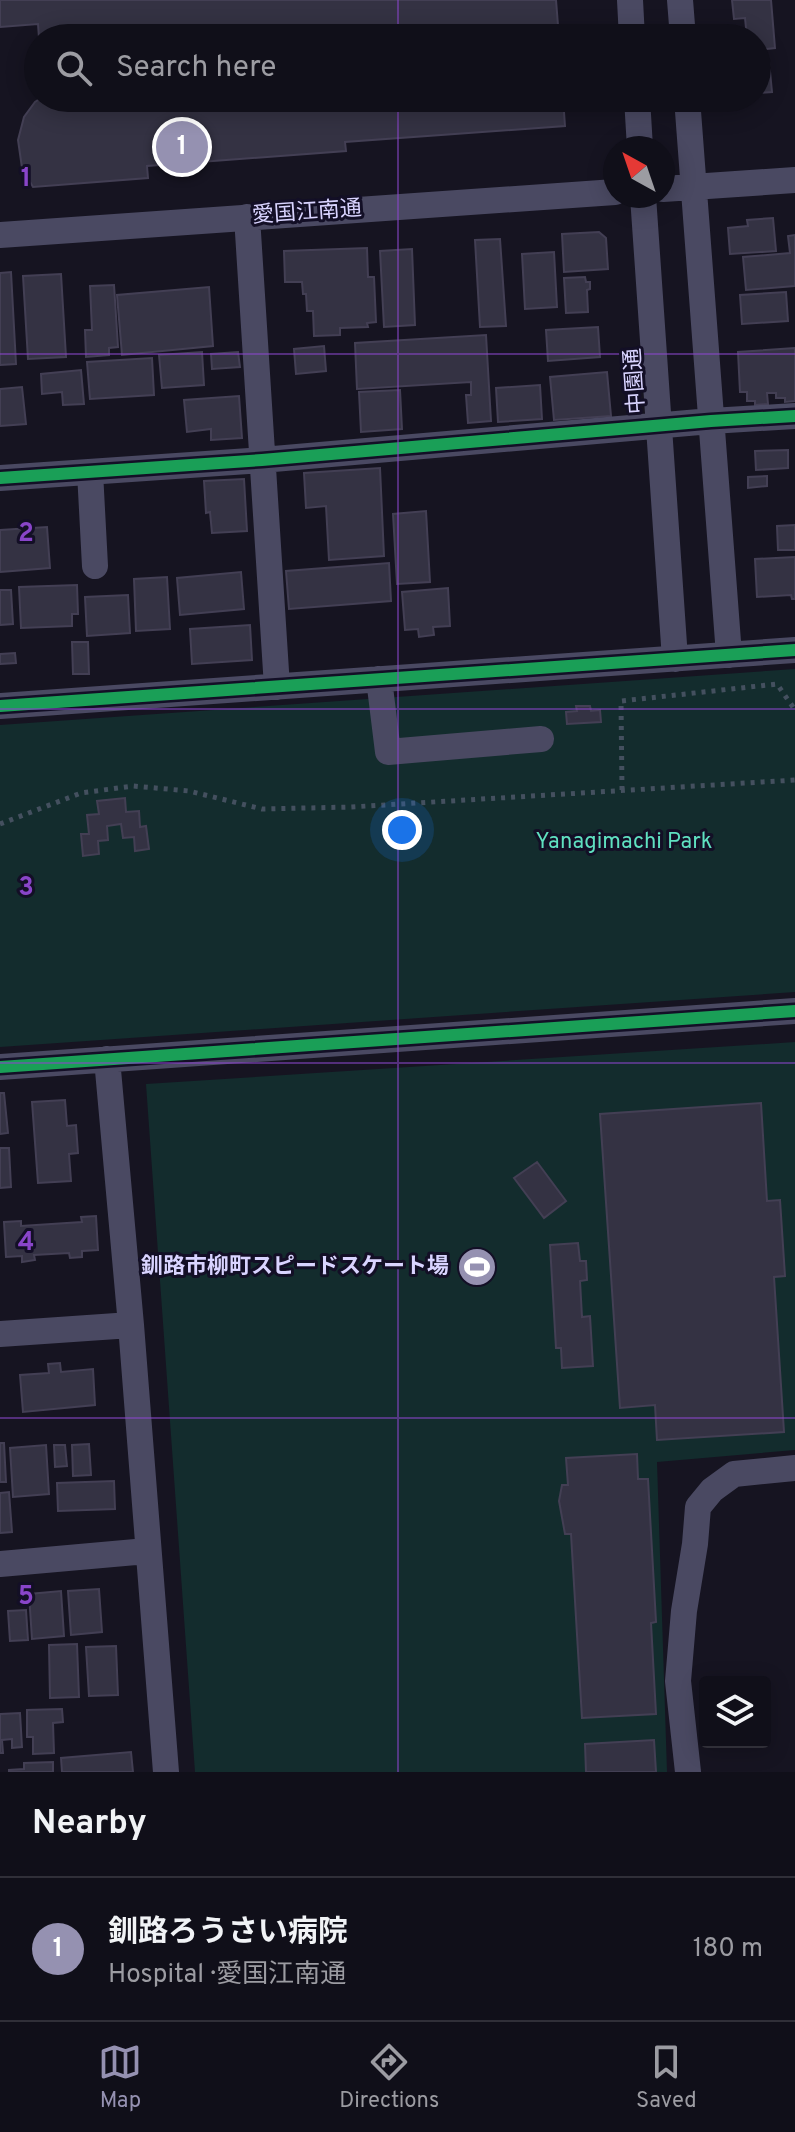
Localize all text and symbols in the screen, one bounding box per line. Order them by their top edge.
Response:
search box [24,24,771,112]
icon: search [52,46,96,90]
text: Search here [116,50,276,87]
pin: 1 [156,117,208,177]
north arrow [603,136,675,208]
text: 1 [21,163,31,196]
street label: 愛国江南通 [251,196,363,230]
street label: 中園通 [620,347,652,415]
text: 2 [18,518,34,551]
your location [382,810,422,850]
park label: Yanagimachi Park [536,829,713,856]
text: 3 [18,872,34,905]
text: 4 [18,1227,34,1260]
sports icon: 釧路市柳町スピードスケート場 [456,1246,498,1288]
place label: 釧路市柳町スピードスケート場 [141,1254,449,1281]
text: 5 [18,1581,34,1614]
map controls [699,1676,771,1748]
button: layers [699,1676,771,1748]
text: Nearby [32,1803,147,1846]
text: 釧路ろうさい病院 [108,1915,348,1952]
text: 1 [53,1933,63,1966]
text: 180 m [693,1933,763,1966]
text: Hospital · 愛国江南通 [108,1959,346,1992]
tab: Map [98,2040,142,2115]
tab: Directions [339,2040,439,2115]
tab: Saved [636,2040,697,2115]

